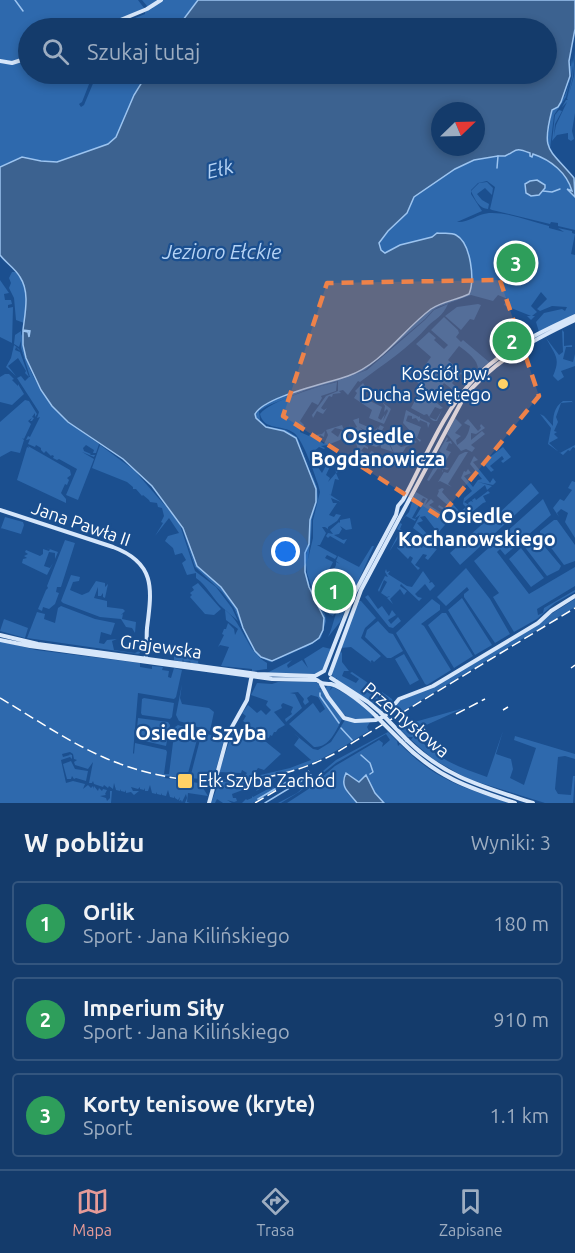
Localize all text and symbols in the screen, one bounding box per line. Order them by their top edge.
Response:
search box [18,18,557,84]
icon: search [39,35,72,68]
text: Szukaj tutaj [87,39,200,64]
north arrow [431,102,485,156]
water label: Ełk [204,154,236,183]
water label: Jezioro Ełckie [162,240,281,263]
pin: 3 [496,240,536,286]
pin: 2 [492,318,532,364]
place label: Kościół pw. Ducha Świętego [360,363,491,404]
marker: Kościół pw. Ducha Świętego [496,377,510,391]
district label: Osiedle Bogdanowicza [311,424,445,470]
street label: Jana Pawła II [29,497,133,549]
district label: Osiedle Kochanowskiego [398,504,556,550]
your location [271,537,300,566]
pin: 1 [314,568,354,614]
street label: Grajewska [119,630,203,662]
street label: Przemysłowa [360,677,454,761]
district label: Osiedle Szyba [135,721,267,744]
place label: Ełk Szyba Zachód [198,770,336,790]
marker: Ełk Szyba Zachód [176,772,194,790]
text: W pobliżu [24,828,145,857]
text: Wyniki: 3 [471,831,551,854]
text: Orlik [83,899,134,924]
text: 1 [40,912,51,935]
text: 180 m [493,912,549,935]
text: Sport · Jana Kilińskiego [83,924,290,947]
text: Imperium Siły [83,995,224,1020]
text: 2 [40,1008,51,1031]
text: 910 m [493,1008,549,1031]
text: Sport · Jana Kilińskiego [83,1020,290,1043]
text: Korty tenisowe (kryte) [83,1091,316,1116]
text: 3 [40,1104,51,1127]
text: 1.1 km [490,1104,549,1127]
text: Sport [83,1116,132,1139]
tab: Mapa [72,1185,112,1239]
tab: Trasa [257,1185,294,1239]
tab: Zapisane [439,1185,503,1239]

